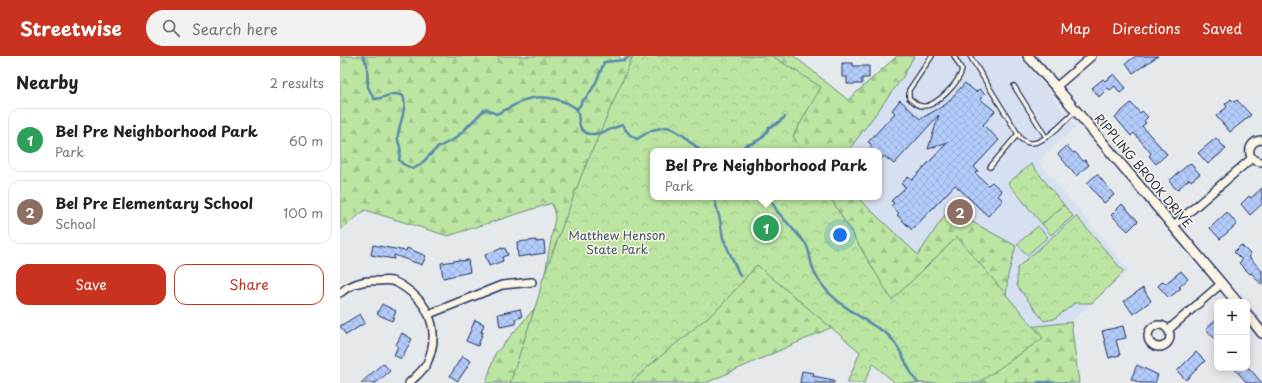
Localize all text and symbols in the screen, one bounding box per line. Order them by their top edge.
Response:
search box [146,10,426,46]
text: Streetwise [20,14,122,42]
icon: search [160,17,182,39]
text: Search here [192,17,278,40]
text: Map [1060,18,1090,39]
text: Directions [1112,18,1180,39]
text: Saved [1202,18,1242,39]
text: Nearby [16,69,78,95]
text: 2 results [270,73,324,92]
street label: RIPPLING BROOK DRIVE [1091,110,1197,231]
text: Bel Pre Neighborhood Park [55,119,258,142]
text: 1 [27,131,33,150]
text: 60 m [289,131,323,150]
text: Park [55,142,84,161]
popup [650,148,882,200]
text: Bel Pre Neighborhood Park [665,153,867,176]
text: Park [665,176,694,195]
text: Bel Pre Elementary School [55,191,253,214]
pin: 2 [947,197,973,227]
text: 2 [25,203,35,222]
text: 100 m [283,203,323,222]
pin: 1 [753,213,779,243]
text: School [55,214,96,233]
your location [830,225,850,245]
park label: Matthew Henson State Park [568,226,666,258]
button: Save [16,264,166,305]
button: Share [174,264,324,305]
map controls [1214,299,1250,371]
button: + [1214,299,1250,335]
button: − [1214,335,1250,371]

